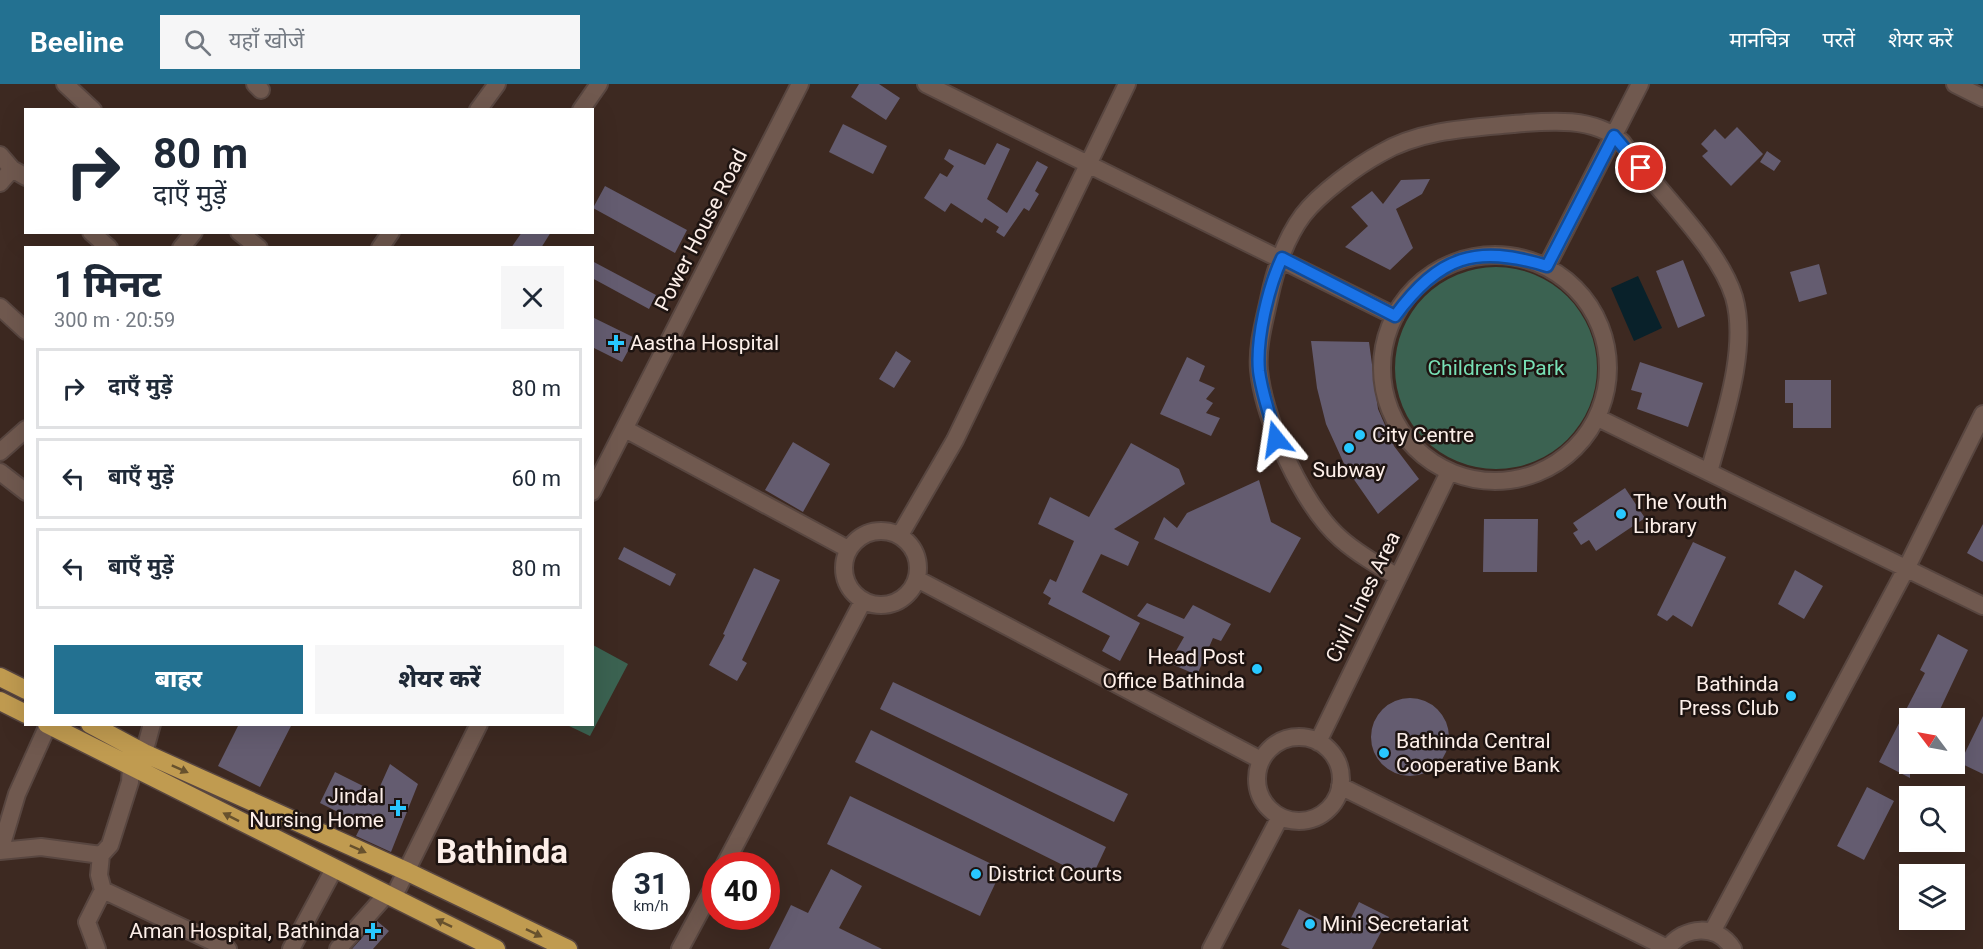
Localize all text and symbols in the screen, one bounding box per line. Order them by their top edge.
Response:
search box [160,15,580,69]
text: Beeline [30,26,124,59]
icon: search [181,26,214,59]
text: यहाँ खोजें [229,28,304,53]
text: मानचित्र [1729,28,1790,52]
text: परतें [1823,28,1855,52]
text: शेयर करें [1888,28,1953,52]
text: 80 m [153,129,248,178]
icon: right [54,132,132,210]
pin [1615,142,1666,193]
street label: Power House Road [650,145,752,315]
icon: arrive [1624,151,1657,184]
text: दाएँ मुड़ें [153,179,227,211]
text: 1 मिनट [54,264,161,306]
button: close [501,266,564,329]
text: 300 m · 20:59 [54,308,175,332]
place label: Aastha Hospital [630,331,779,355]
marker: Aastha Hospital [607,334,625,352]
park label: Children's Park [1427,356,1565,380]
icon: right [57,372,90,405]
text: दाएँ मुड़ें [108,374,173,399]
text: 80 m [512,376,561,401]
position arrow [1244,407,1308,471]
place label: City Centre [1372,423,1474,447]
marker: City Centre [1353,428,1367,442]
marker: Subway [1342,441,1356,455]
place label: Subway [1313,458,1385,482]
icon: left [57,462,90,495]
text: बाएँ मुड़ें [108,464,174,489]
text: 60 m [512,466,561,491]
place label: The Youth Library [1633,490,1727,538]
marker: The Youth Library [1614,507,1628,521]
street label: Civil Lines Area [1321,528,1405,666]
icon: left [57,552,90,585]
text: बाएँ मुड़ें [108,554,174,579]
text: 80 m [512,556,561,581]
button: बाहर [54,645,303,714]
button: शेयर करें [315,645,564,714]
place label: Head Post Office Bathinda [1102,645,1245,693]
marker: Head Post Office Bathinda [1250,662,1264,676]
place label: Bathinda Press Club [1679,672,1779,720]
marker: Bathinda Press Club [1784,689,1798,703]
north arrow [1899,708,1965,774]
map controls [1899,708,1965,930]
place label: Bathinda Central Cooperative Bank [1396,729,1560,777]
marker: Bathinda Central Cooperative Bank [1377,746,1391,760]
one-way arrow [172,764,190,774]
place label: Jindal Nursing Home [249,784,384,832]
button: search [1899,786,1965,852]
marker: Jindal Nursing Home [389,799,407,817]
one-way arrow [223,813,240,822]
district label: Bathinda [436,832,568,871]
one-way arrow [350,845,367,854]
speed limit sign: 40 [702,852,780,930]
place label: District Courts [988,862,1122,886]
button: layers [1899,864,1965,930]
text: 31 [634,866,668,901]
marker: District Courts [969,867,983,881]
text: km/h [633,897,669,915]
place label: Mini Secretariat [1322,912,1469,936]
marker: Mini Secretariat [1303,917,1317,931]
one-way arrow [435,918,452,928]
place label: Aman Hospital, Bathinda [129,919,360,943]
marker: Aman Hospital, Bathinda [364,922,382,940]
one-way arrow [526,928,543,937]

